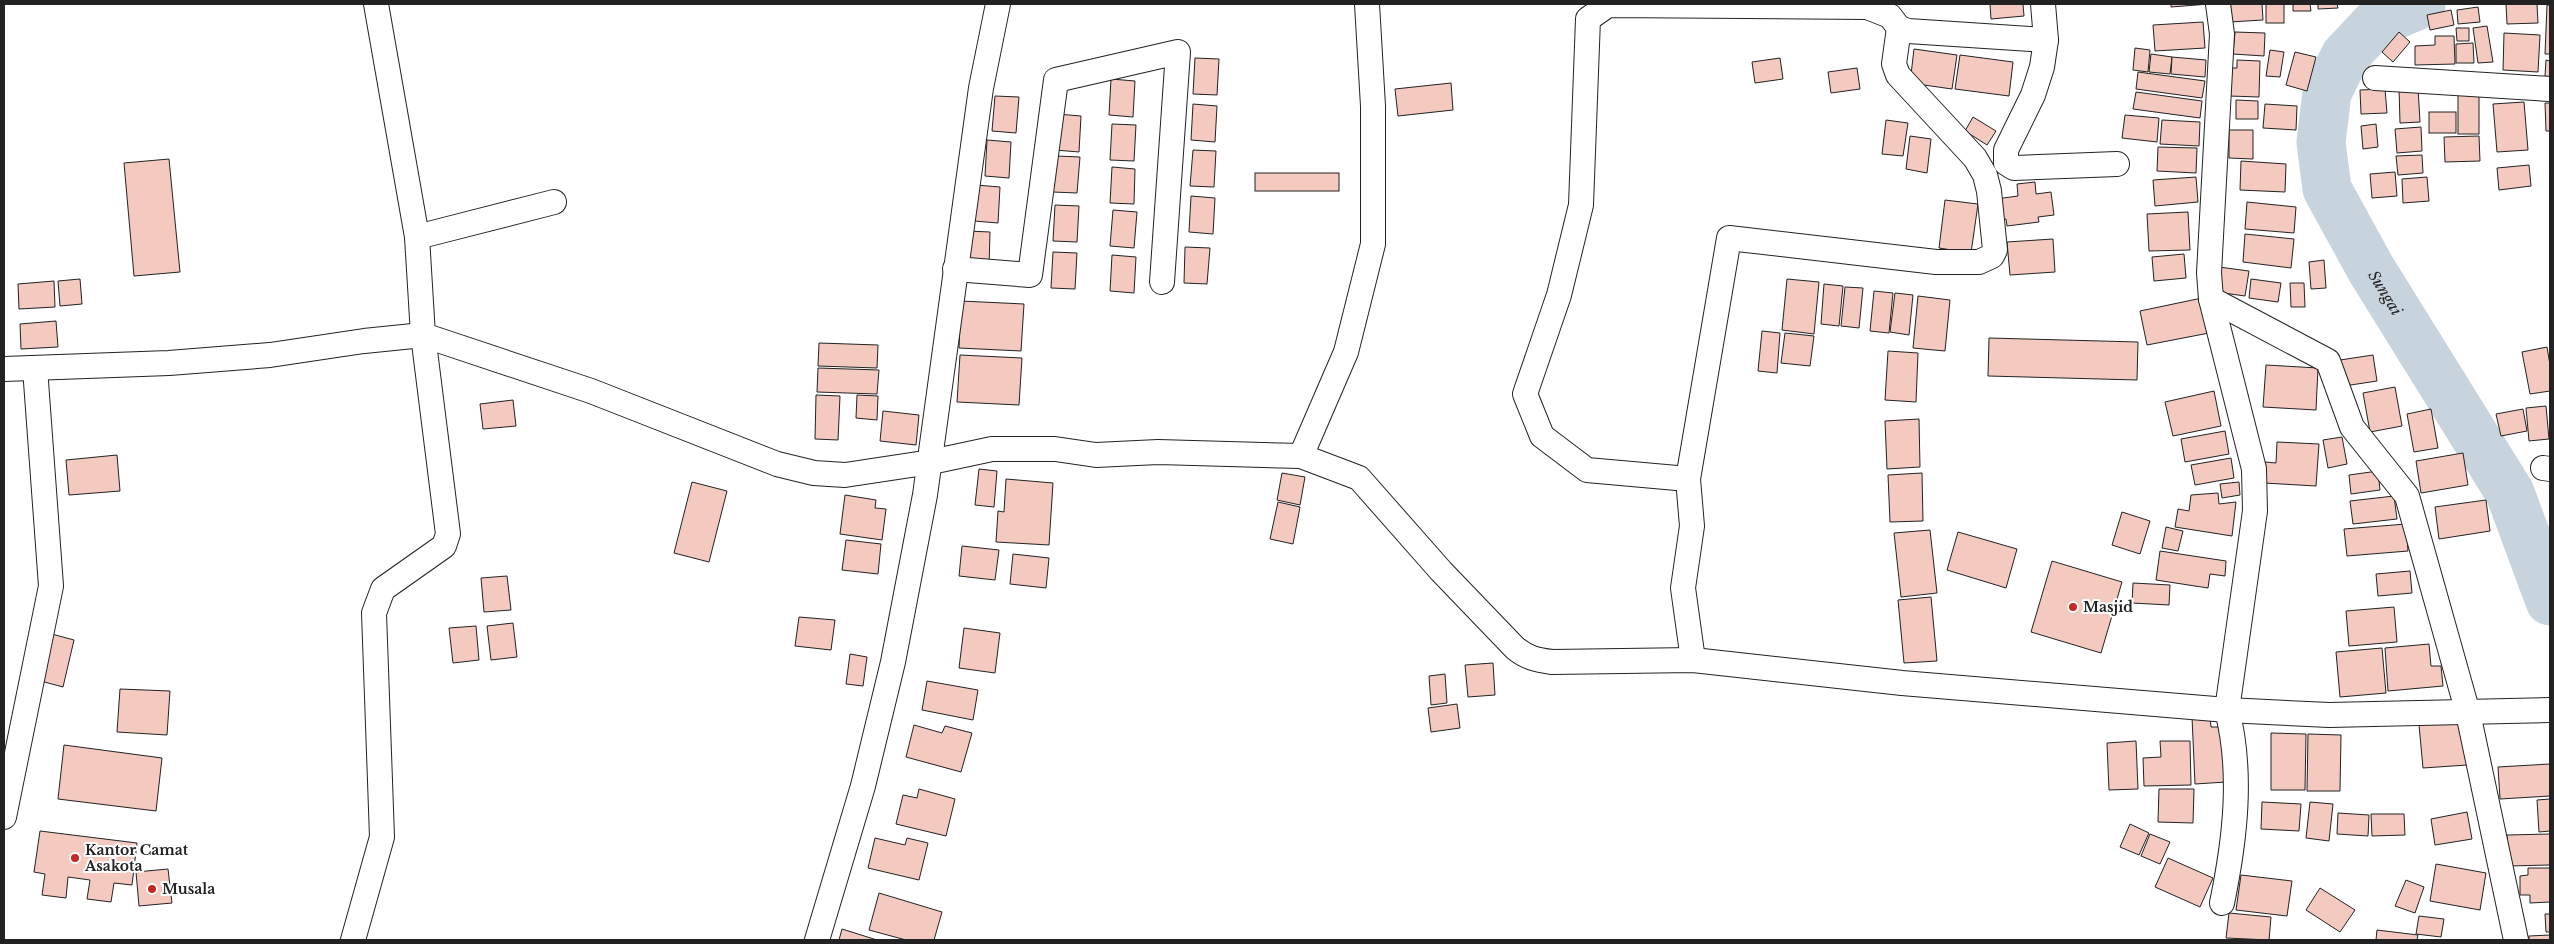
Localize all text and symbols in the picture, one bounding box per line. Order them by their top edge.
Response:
water label: Sungai [2365,267,2407,319]
place label: Masjid [2083,598,2133,616]
marker: Masjid [2067,601,2079,613]
place label: Kantor Camat Asakota [84,841,189,875]
marker: Kantor Camat Asakota [69,852,81,864]
place label: Musala [162,880,215,898]
marker: Musala [146,883,158,895]

